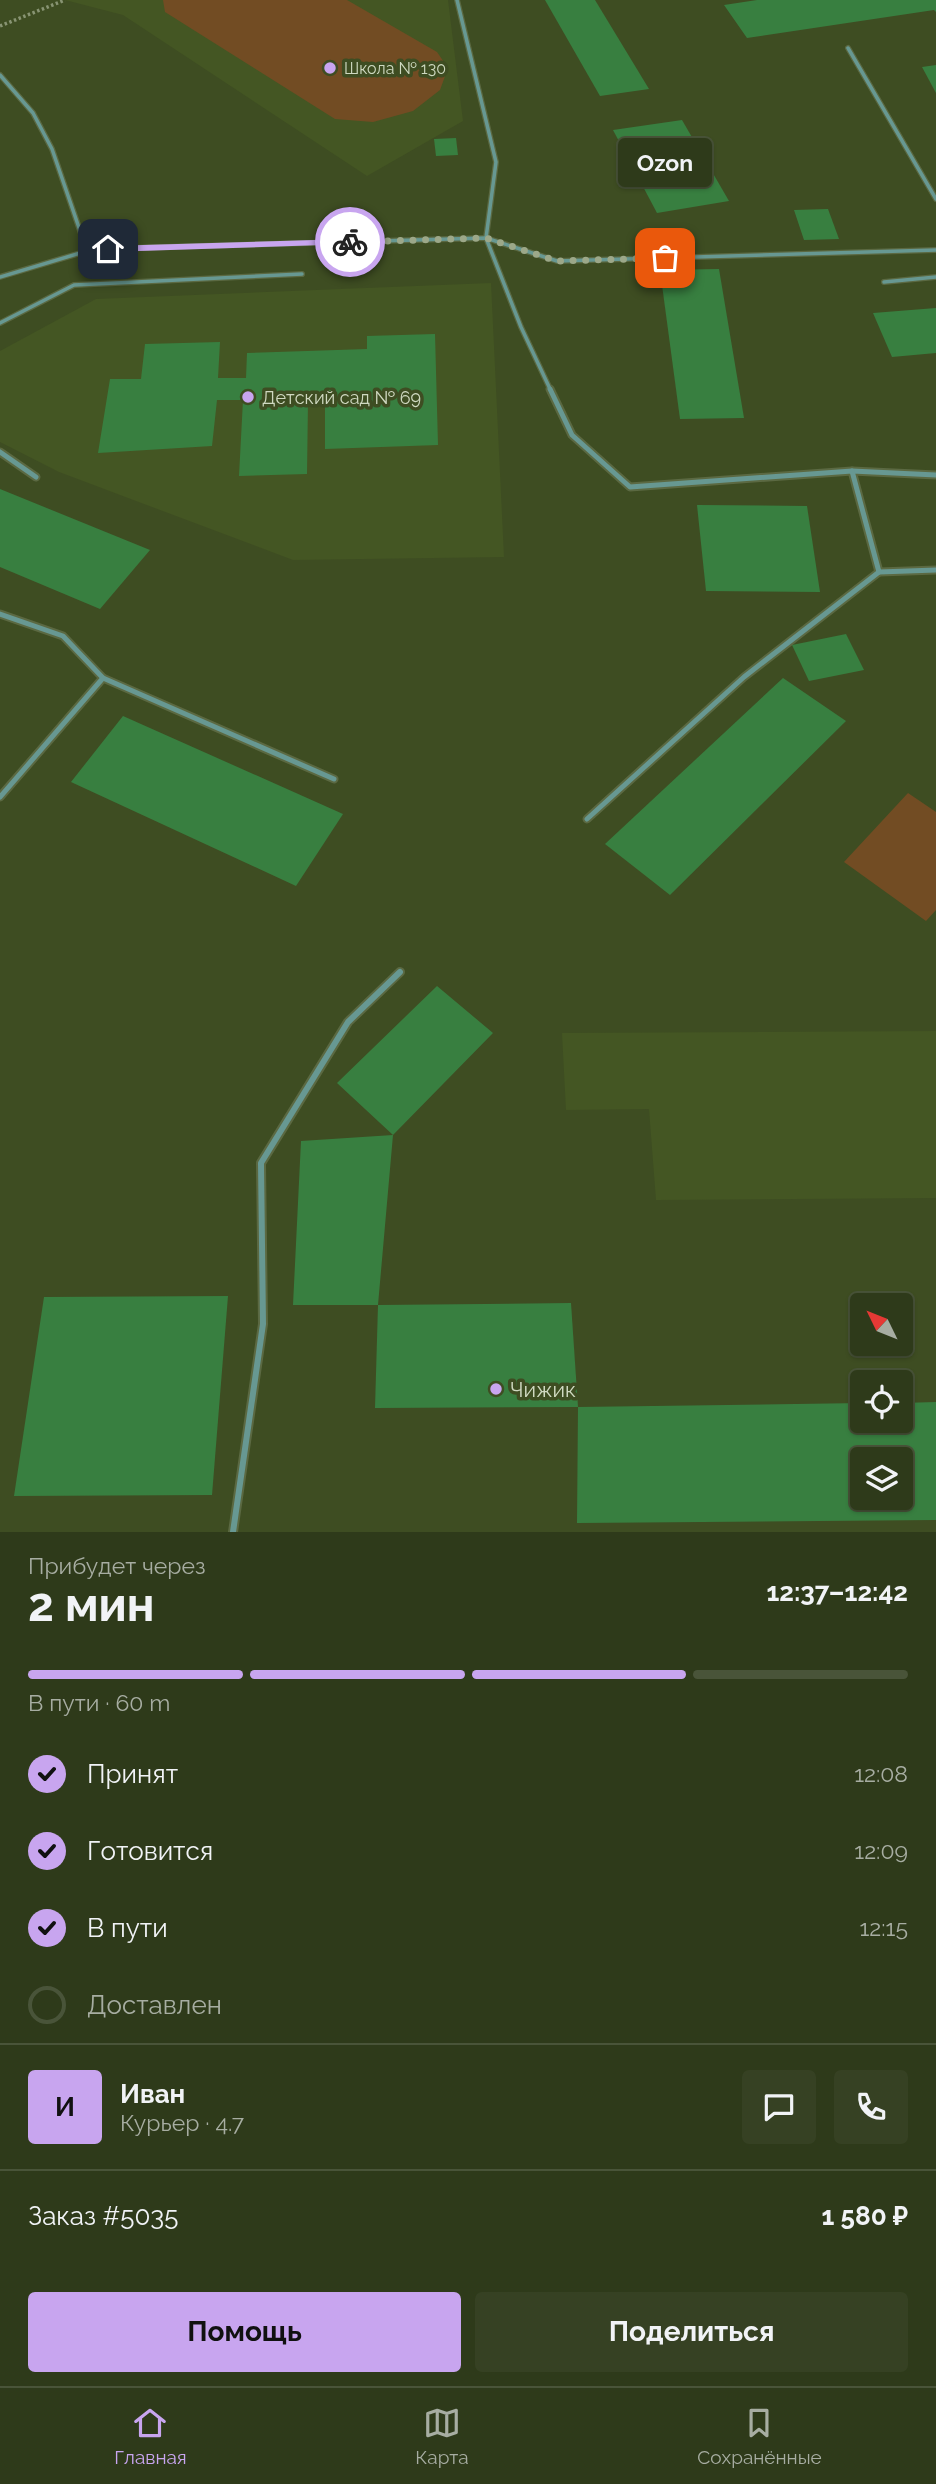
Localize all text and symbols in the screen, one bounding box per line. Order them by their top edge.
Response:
place label: Школа № 130 [344,59,446,78]
marker: Школа № 130 [322,60,338,76]
callout: Ozon [618,139,712,188]
text: Ozon [637,149,693,176]
courier [315,207,385,277]
pin [78,219,138,279]
icon: bike [331,223,369,261]
pin [635,228,695,288]
icon: home [89,230,127,268]
icon: bag [646,239,684,277]
place label: Детский сад № 69 [262,387,421,408]
marker: Детский сад № 69 [240,389,256,405]
north arrow [850,1293,914,1356]
map controls [850,1293,913,1510]
button: locate [850,1370,913,1433]
place label: Чижик [510,1377,576,1402]
marker: Чижик [488,1381,504,1397]
button: layers [850,1447,913,1510]
text: Прибудет через [28,1552,206,1579]
text: 12:37–12:42 [766,1577,908,1607]
text: 2 мин [28,1578,155,1632]
text: В пути · 60 m [28,1689,170,1716]
icon: check [28,1755,66,1793]
text: Принят [87,1759,178,1789]
text: 12:08 [854,1760,908,1787]
icon: check [28,1832,66,1870]
text: Готовится [87,1836,213,1866]
text: 12:09 [854,1837,908,1864]
icon: check [28,1909,66,1947]
text: В пути [87,1913,168,1943]
text: 12:15 [859,1914,908,1941]
text: Доставлен [87,1990,222,2020]
button: chat [742,2070,816,2144]
button: phone [834,2070,908,2144]
text: Иван [120,2079,185,2109]
text: И [55,2092,75,2122]
text: Курьер · 4.7 [120,2109,244,2136]
text: Заказ #5035 [28,2201,178,2231]
text: 1 580 ₽ [821,2201,908,2231]
button: Помощь [28,2292,461,2372]
button: Поделиться [475,2292,908,2372]
tab: Главная [114,2404,187,2468]
tab: Карта [415,2404,469,2468]
tab: Сохранённые [697,2404,822,2468]

